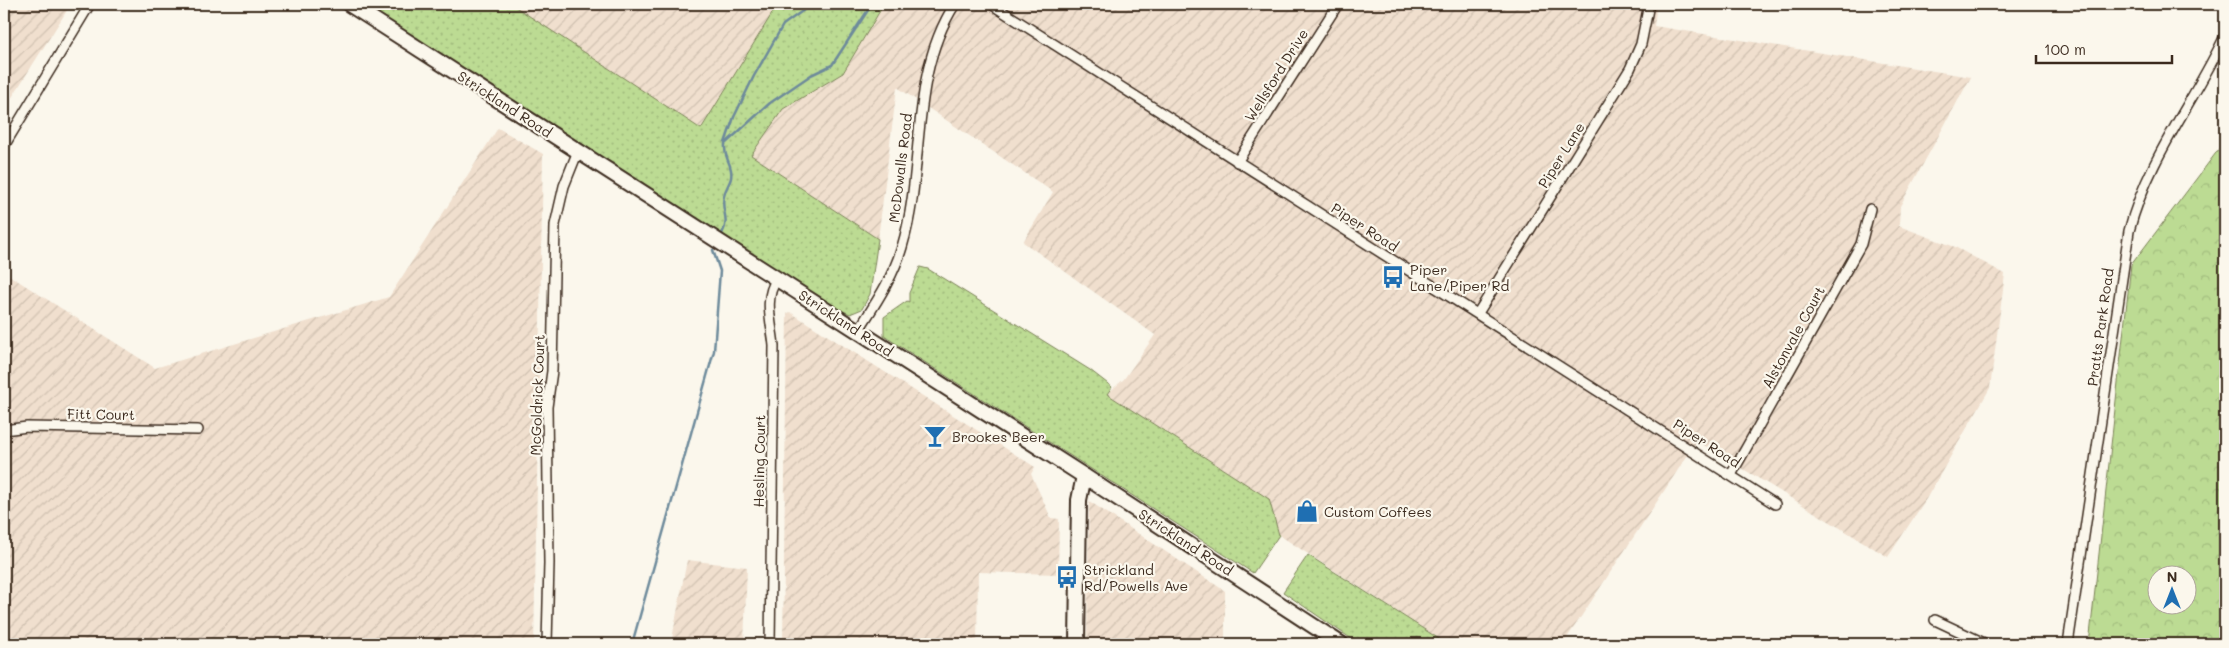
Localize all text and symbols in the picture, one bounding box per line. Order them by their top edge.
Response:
street label: Wellsford Drive [1240,25,1312,125]
scale bar [2036,32,2173,64]
text: 100 m [2044,39,2086,59]
street label: Strickland Road [454,66,556,142]
street label: McDowalls Road [884,112,916,224]
street label: Piper Lane [1533,119,1589,191]
street label: Piper Road [1328,198,1402,256]
place label: Piper Lane/Piper Rd [1410,260,1509,295]
bus stop icon: Piper Lane/Piper Rd [1380,264,1406,290]
street label: Pratts Park Road [2082,267,2118,387]
street label: Alstonvale Court [1757,282,1829,392]
street label: Strickland Road [795,285,897,361]
street label: McGoldrick Court [525,334,549,456]
street label: Fitt Court [67,404,135,424]
street label: Hesling Court [749,414,769,508]
street label: Piper Road [1670,414,1744,472]
bar icon: Brookes Beer [922,423,948,449]
place label: Brookes Beer [952,427,1045,446]
shop icon: Custom Coffees [1294,498,1320,524]
place label: Custom Coffees [1324,502,1432,521]
street label: Strickland Road [1135,504,1237,580]
place label: Strickland Rd/Powells Ave [1084,560,1188,595]
bus stop icon: Strickland Rd/Powells Ave [1054,564,1080,590]
north arrow [2146,566,2196,616]
text: N [2167,567,2177,586]

